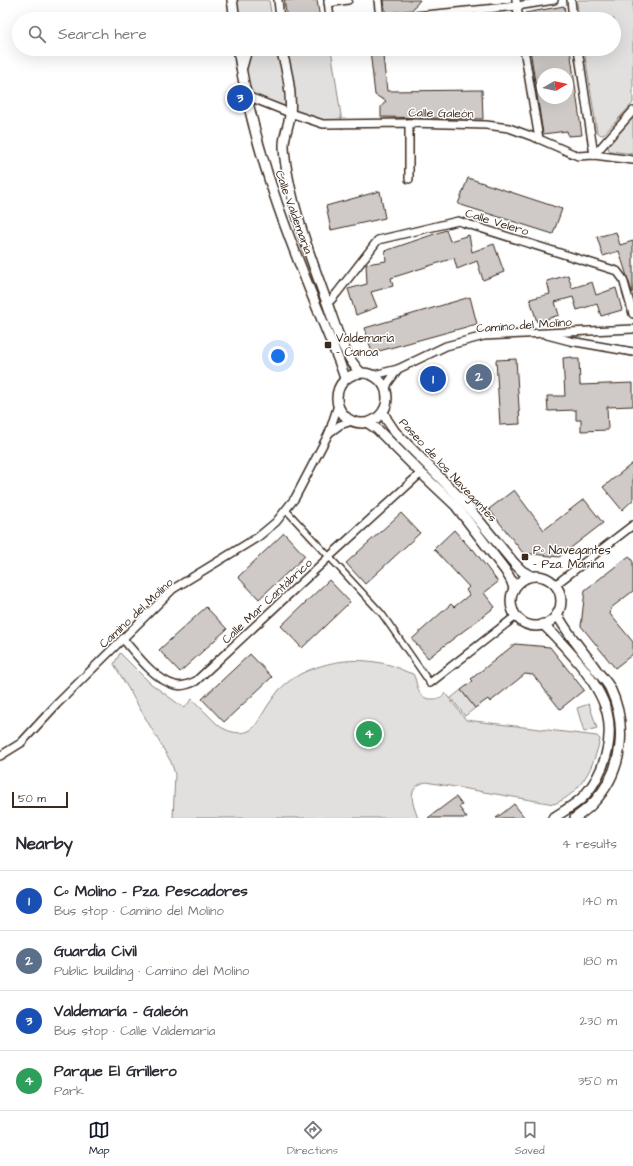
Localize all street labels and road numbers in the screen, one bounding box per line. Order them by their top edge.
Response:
street label: Calle Galeón [408,104,474,123]
street label: Calle Valdemaría [271,168,317,256]
street label: Calle Velero [463,205,531,240]
street label: Camino del Molino [476,314,573,337]
street label: Paseo de los Navegantes [394,415,500,527]
street label: Calle Mar Cantábrico [218,555,317,648]
street label: Camino del Molino [96,574,177,652]

